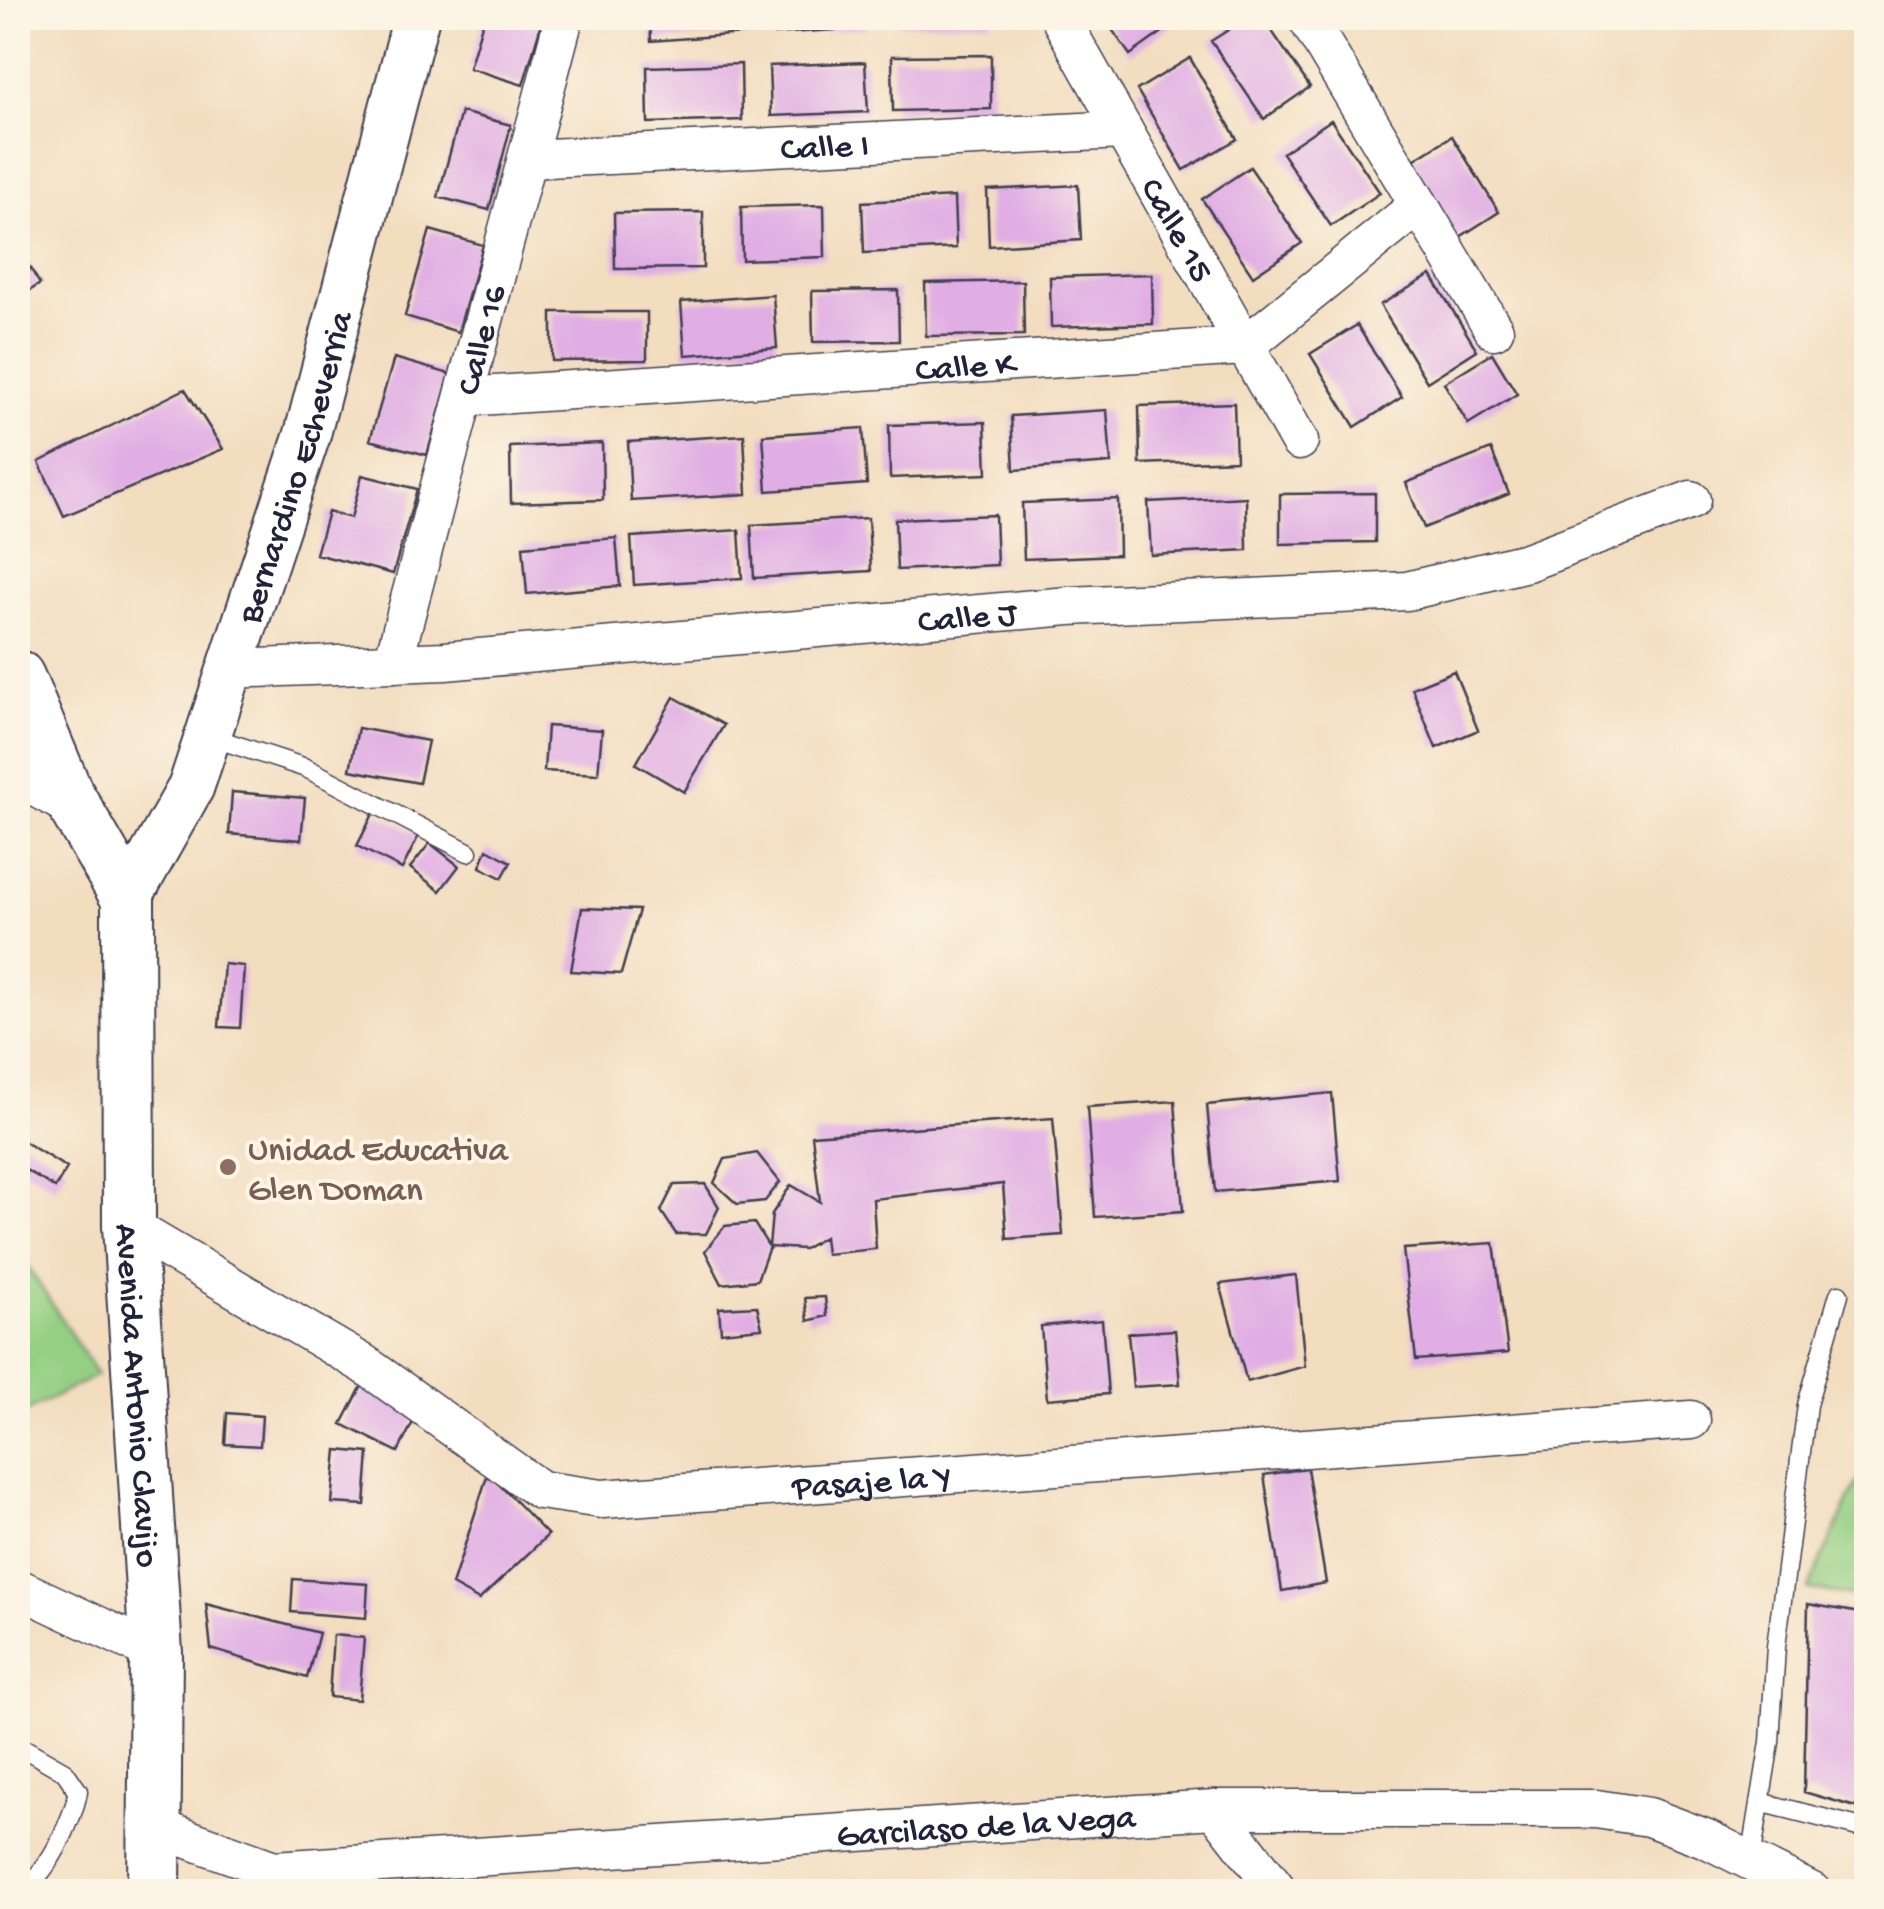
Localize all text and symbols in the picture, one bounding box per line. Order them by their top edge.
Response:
street label: Calle I [780,127,870,173]
street label: Calle 15 [1129,172,1220,291]
street label: Calle 16 [450,281,518,400]
street label: Bernardino Echeverria [231,306,365,630]
street label: Calle K [914,346,1020,393]
street label: Calle J [916,596,1020,645]
place label: Unidad Educativa Glen Doman [248,1132,510,1213]
marker: Unidad Educativa Glen Doman [217,1156,239,1178]
street label: Avenida Antonio Clavijo [103,1222,166,1569]
street label: Pasaje la Y [790,1459,953,1511]
street label: Garcilaso de la Vega [836,1799,1138,1859]

